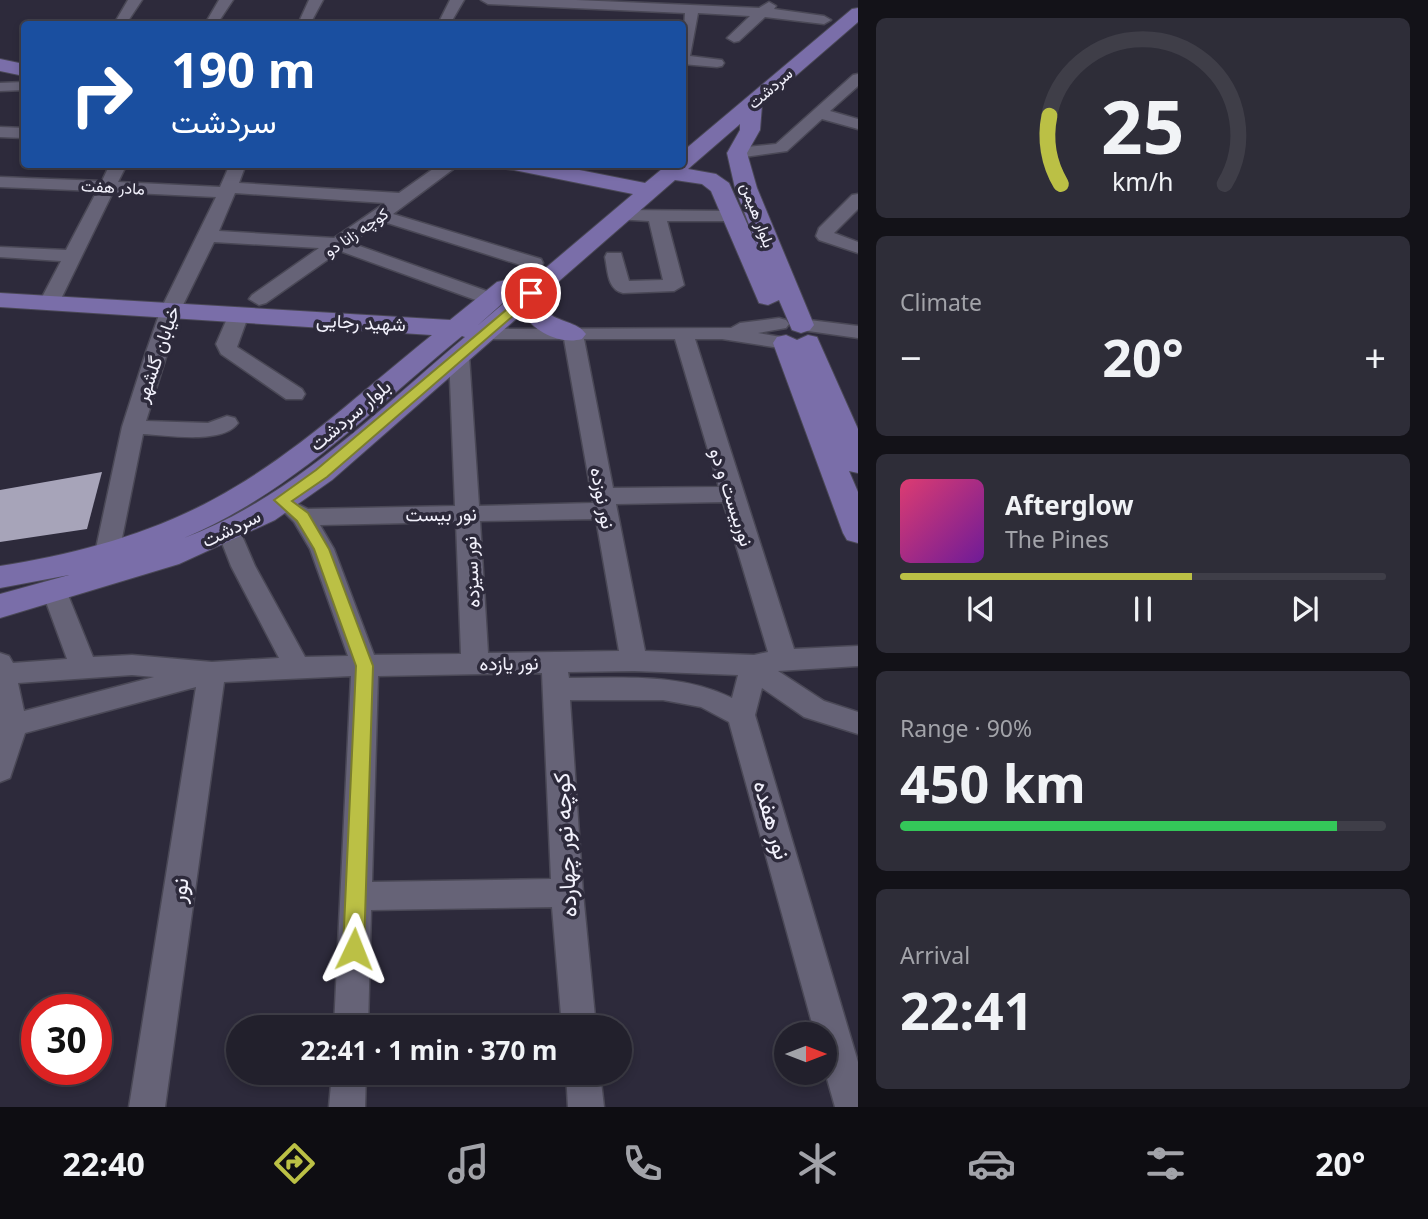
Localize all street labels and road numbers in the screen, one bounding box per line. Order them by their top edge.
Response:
street label: سردشت [743,62,797,114]
street label: مادر هفت [80,174,146,200]
street label: بلوار هیمن [736,179,780,251]
street label: کوچه زانا دو [320,202,393,262]
street label: خیابان گلشهر [128,302,186,407]
street label: شهید رجایی [315,307,407,337]
street label: بلوار سردشت [304,373,396,457]
street label: نوربیست و دو [704,444,760,550]
street label: نور نوزده [584,465,622,531]
street label: نور بیست [405,500,477,528]
street label: سردشت [197,503,265,553]
street label: نور سیزده [456,536,486,608]
street label: نور یازده [479,649,539,677]
street label: کوچه نور چهارده [544,772,585,918]
street label: نور هفده [746,776,800,863]
street label: نور [160,875,196,906]

